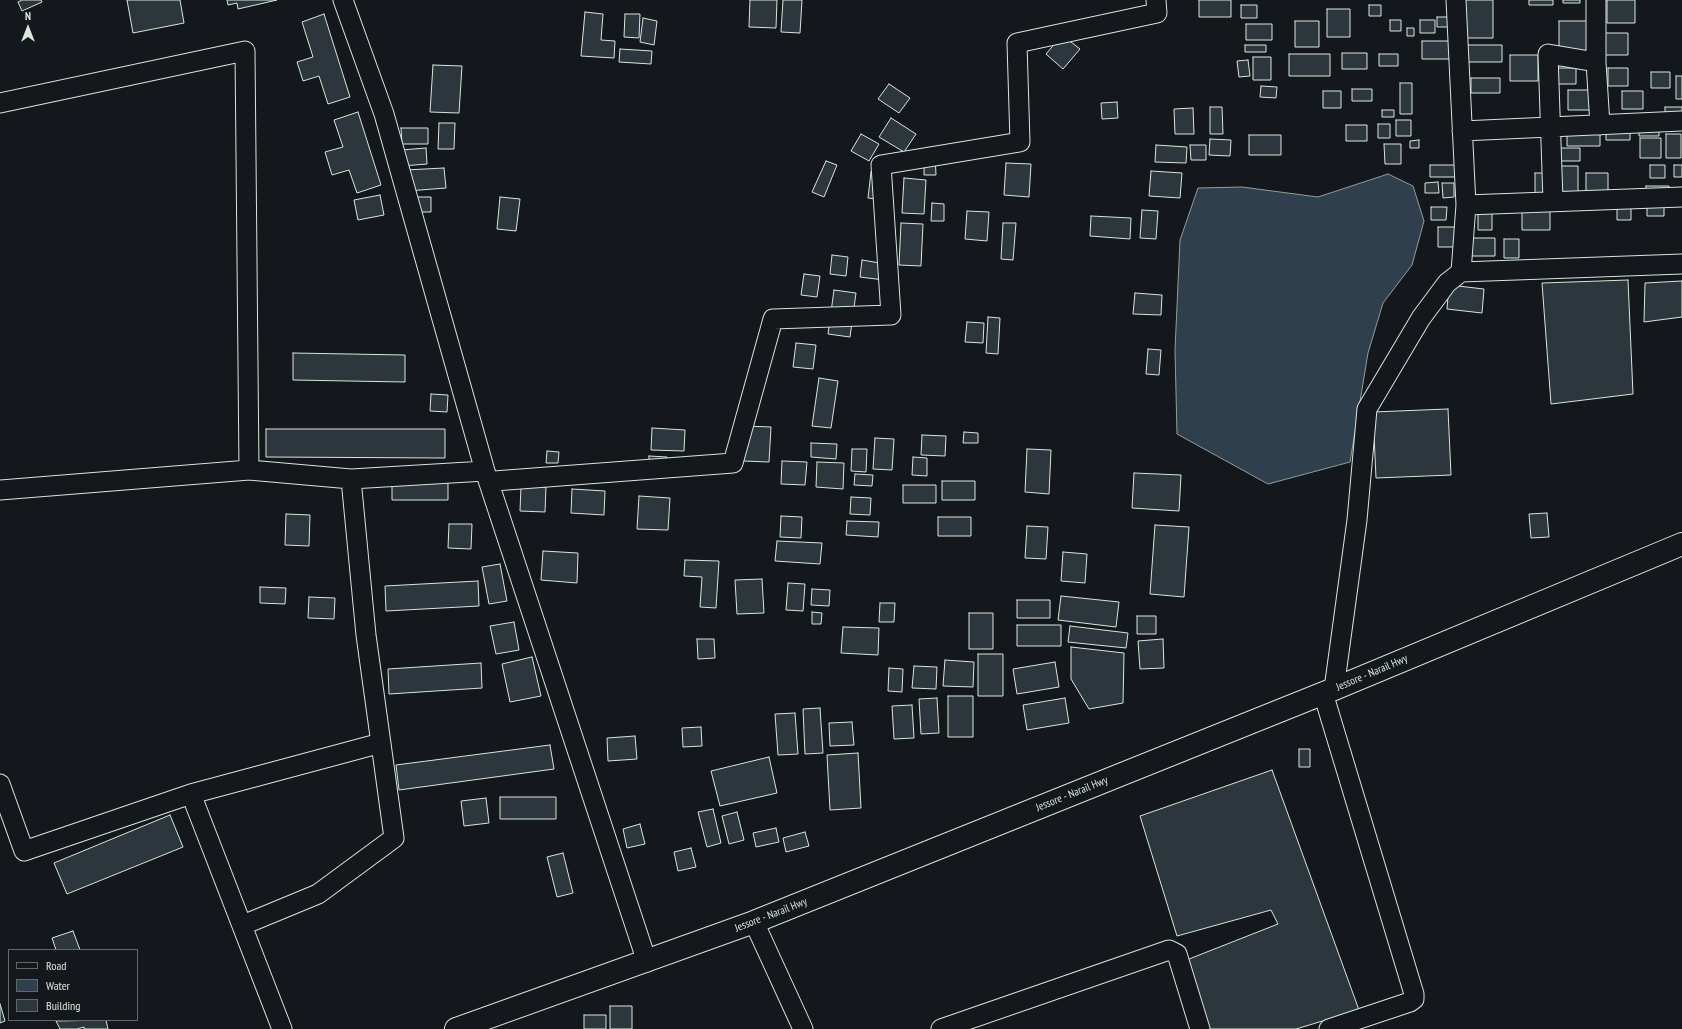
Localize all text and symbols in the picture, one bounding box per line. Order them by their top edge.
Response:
north arrow [8,8,48,48]
text: N [25,9,31,23]
street label: Jessore - Narail Hwy [1334,652,1410,694]
street label: Jessore - Narail Hwy [1034,774,1110,814]
street label: Jessore - Narail Hwy [733,895,809,935]
legend [8,949,138,1021]
text: Road [46,958,66,973]
text: Water [46,978,70,993]
text: Building [46,998,81,1013]

